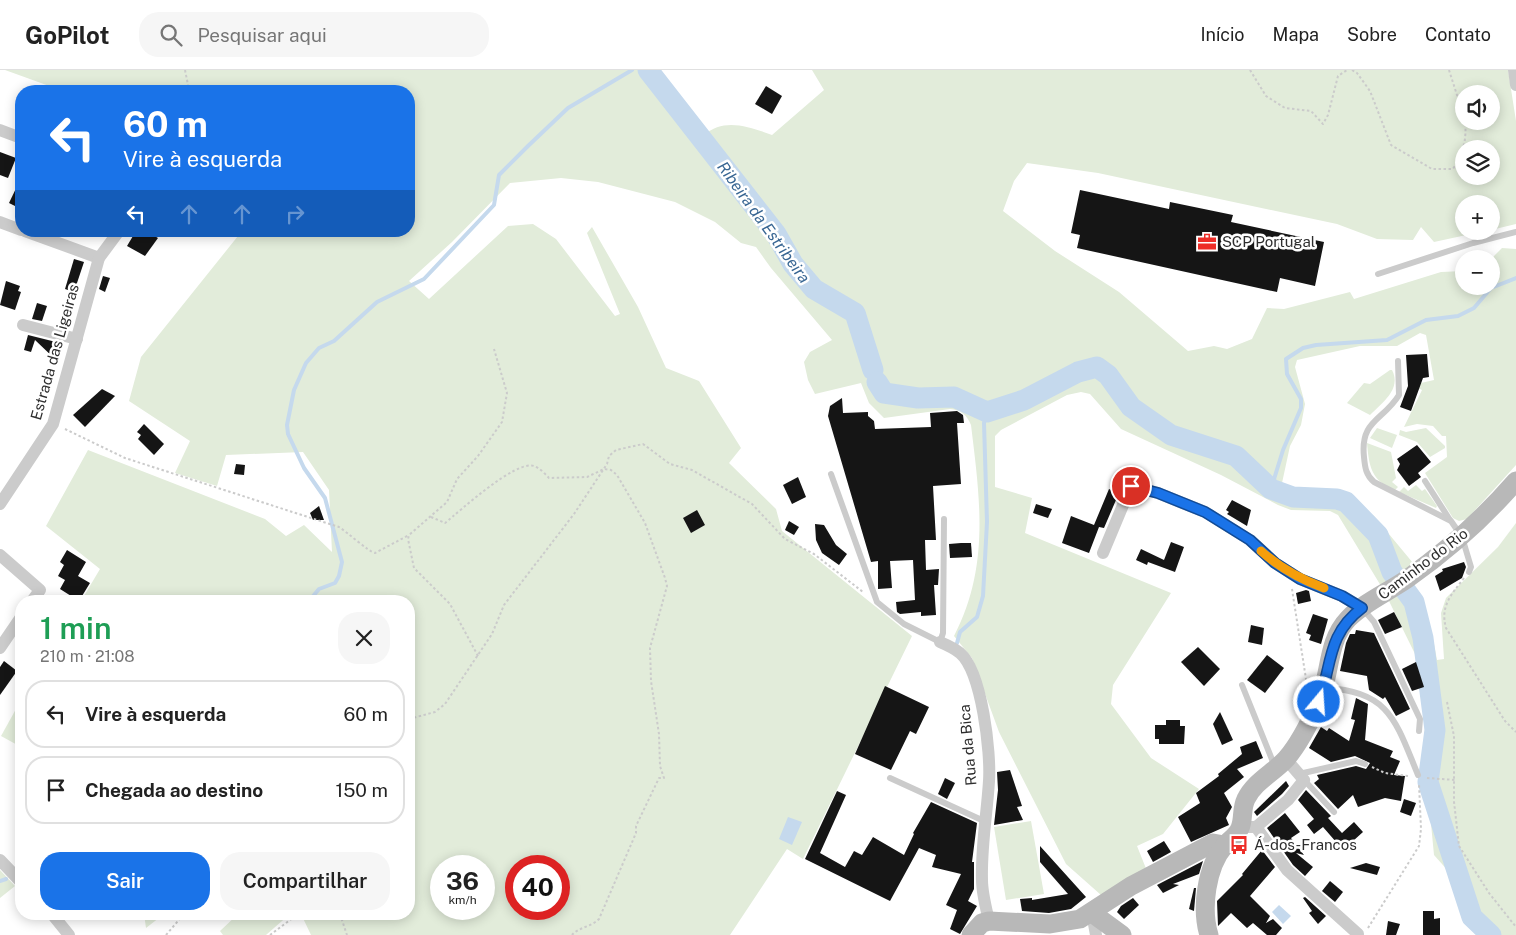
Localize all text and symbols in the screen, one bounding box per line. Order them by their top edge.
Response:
search box [139,12,489,57]
text: GoPilot [25,21,109,49]
icon: search [157,21,185,49]
text: Pesquisar aqui [197,24,327,46]
text: Início [1200,24,1245,45]
text: Mapa [1273,24,1319,45]
text: Sobre [1347,24,1397,45]
text: Contato [1425,24,1491,45]
map controls [1455,85,1500,295]
button: sound [1455,85,1500,130]
text: 60 m [123,104,208,145]
icon: left [40,105,105,170]
button: layers [1455,140,1500,185]
text: Vire à esquerda [123,146,282,172]
water label: Ribeira da Estribeira [713,158,814,287]
button: + [1455,195,1500,240]
icon: left [122,200,150,228]
icon: ahead [175,200,203,228]
icon: ahead [228,200,256,228]
icon: right [281,200,309,228]
office icon: SCP Portugal [1196,231,1218,253]
place label: SCP Portugal [1222,233,1315,250]
button: − [1455,250,1500,295]
street label: Estrada das Ligeiras [27,282,82,422]
pin [1110,465,1152,507]
icon: arrive [1117,472,1145,500]
street label: Caminho do Rio [1375,524,1471,603]
text: 1 min [40,610,111,646]
button: close [338,612,390,664]
text: 210 m · 21:08 [40,647,135,666]
position arrow [1292,675,1344,727]
icon: left [42,700,70,728]
text: Vire à esquerda [85,703,226,725]
text: 60 m [344,703,388,725]
street label: Rua da Bica [955,704,980,786]
icon: arrive [42,776,70,804]
text: Chegada ao destino [85,779,263,801]
text: 150 m [335,779,388,801]
bus stop icon: Á-dos-Francos [1228,834,1250,856]
place label: Á-dos-Francos [1254,836,1357,853]
button: Sair [40,852,210,910]
button: Compartilhar [220,852,390,910]
speed limit sign: 40 [505,855,570,920]
text: 36 [446,866,479,896]
text: km/h [448,893,477,907]

